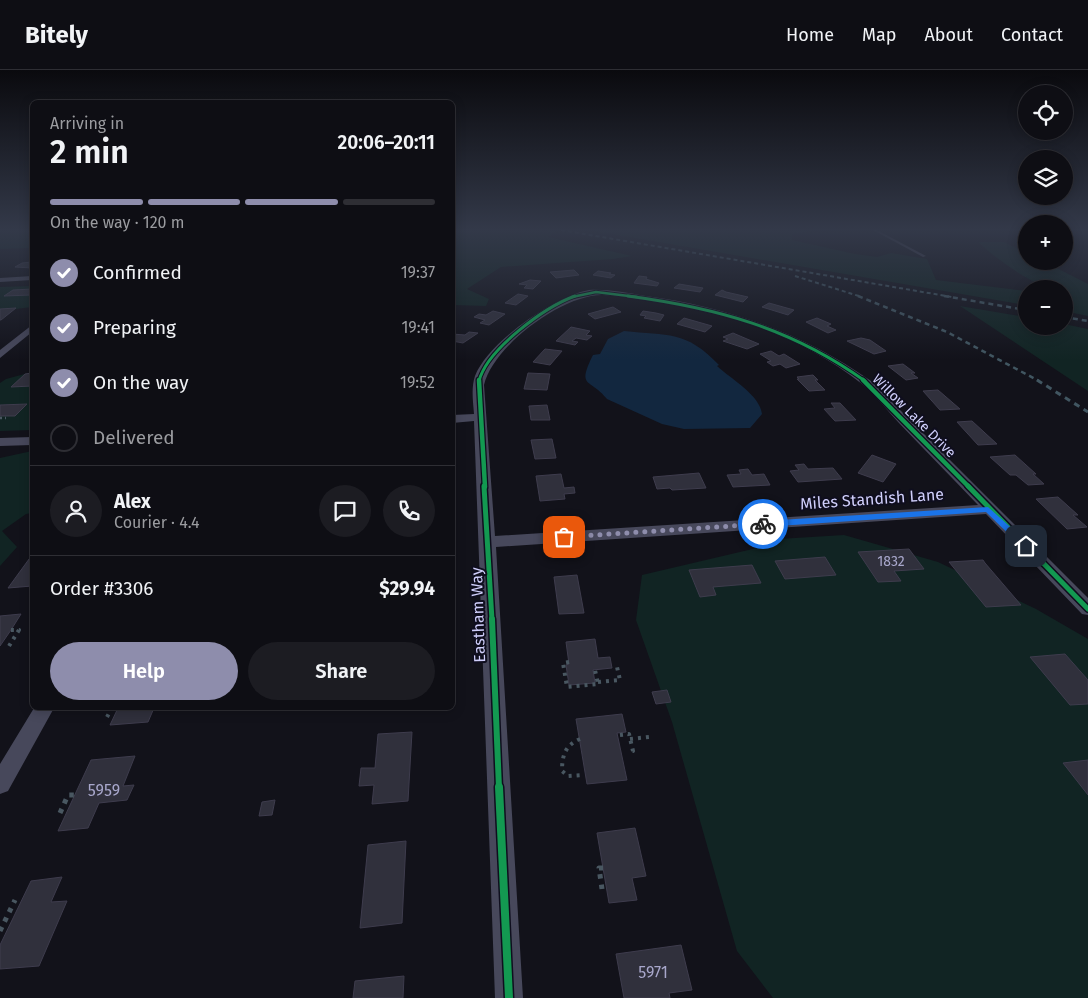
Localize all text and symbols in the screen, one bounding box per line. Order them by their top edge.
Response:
text: Bitely [25,21,88,49]
text: Home [786,24,834,46]
text: Map [862,24,896,46]
text: About [924,24,973,46]
text: Contact [1001,24,1063,46]
map controls [1018,85,1073,335]
button: locate [1018,85,1073,140]
text: Arriving in [50,114,124,133]
text: 20:06–20:11 [338,131,435,154]
text: 2 min [50,133,129,171]
button: layers [1018,150,1073,205]
text: On the way · 120 m [50,213,184,232]
button: + [1018,215,1073,270]
icon: check [50,259,78,287]
text: Confirmed [93,261,182,284]
text: 19:37 [401,263,435,282]
button: − [1018,280,1073,335]
icon: check [50,314,78,342]
text: Preparing [93,316,176,339]
text: 19:41 [401,318,435,337]
icon: check [50,369,78,397]
text: On the way [93,371,189,394]
street label: Willow Lake Drive [869,371,959,461]
text: 19:52 [400,373,435,392]
text: Delivered [93,426,175,449]
street label: Miles Standish Lane [799,484,945,514]
button: person [50,485,102,537]
button: chat [319,485,371,537]
button: phone [383,485,435,537]
text: Alex [114,490,151,513]
courier [738,499,788,549]
icon: bike [749,510,777,538]
text: Courier · 4.4 [114,513,200,532]
pin [543,516,585,558]
icon: bag [550,523,578,551]
pin [1005,525,1047,567]
icon: home [1012,532,1040,560]
house number: 1832 [877,553,905,570]
street label: Eastham Way [467,567,489,663]
text: Order #3306 [50,577,153,600]
text: $29.94 [379,577,435,600]
button: Help [50,642,238,700]
button: Share [248,642,435,700]
house number: 5959 [88,781,120,800]
house number: 5971 [638,963,668,982]

